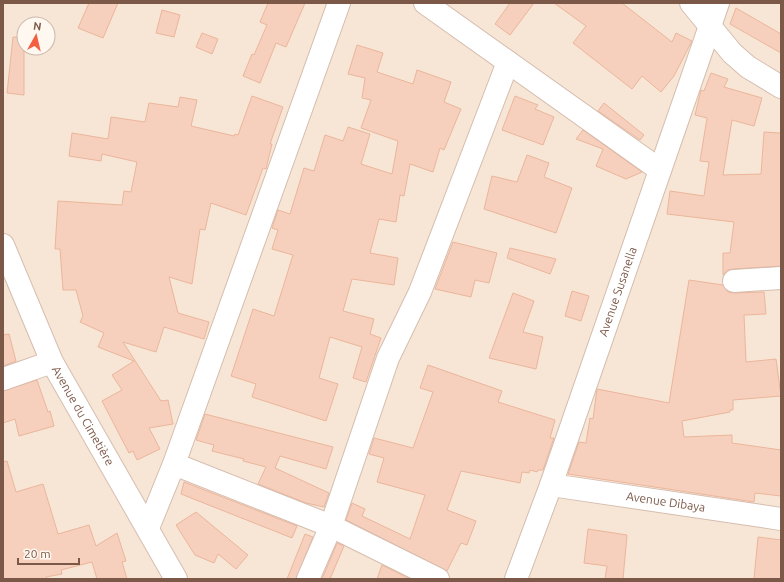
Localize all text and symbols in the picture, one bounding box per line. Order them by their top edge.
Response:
north arrow [16,16,56,56]
text: N [32,20,42,33]
street label: Avenue Susanella [596,245,639,338]
street label: Avenue du Cimetière [50,364,117,468]
street label: Avenue Dibaya [625,489,706,514]
scale bar [18,540,79,566]
text: 20 m [24,547,51,560]

